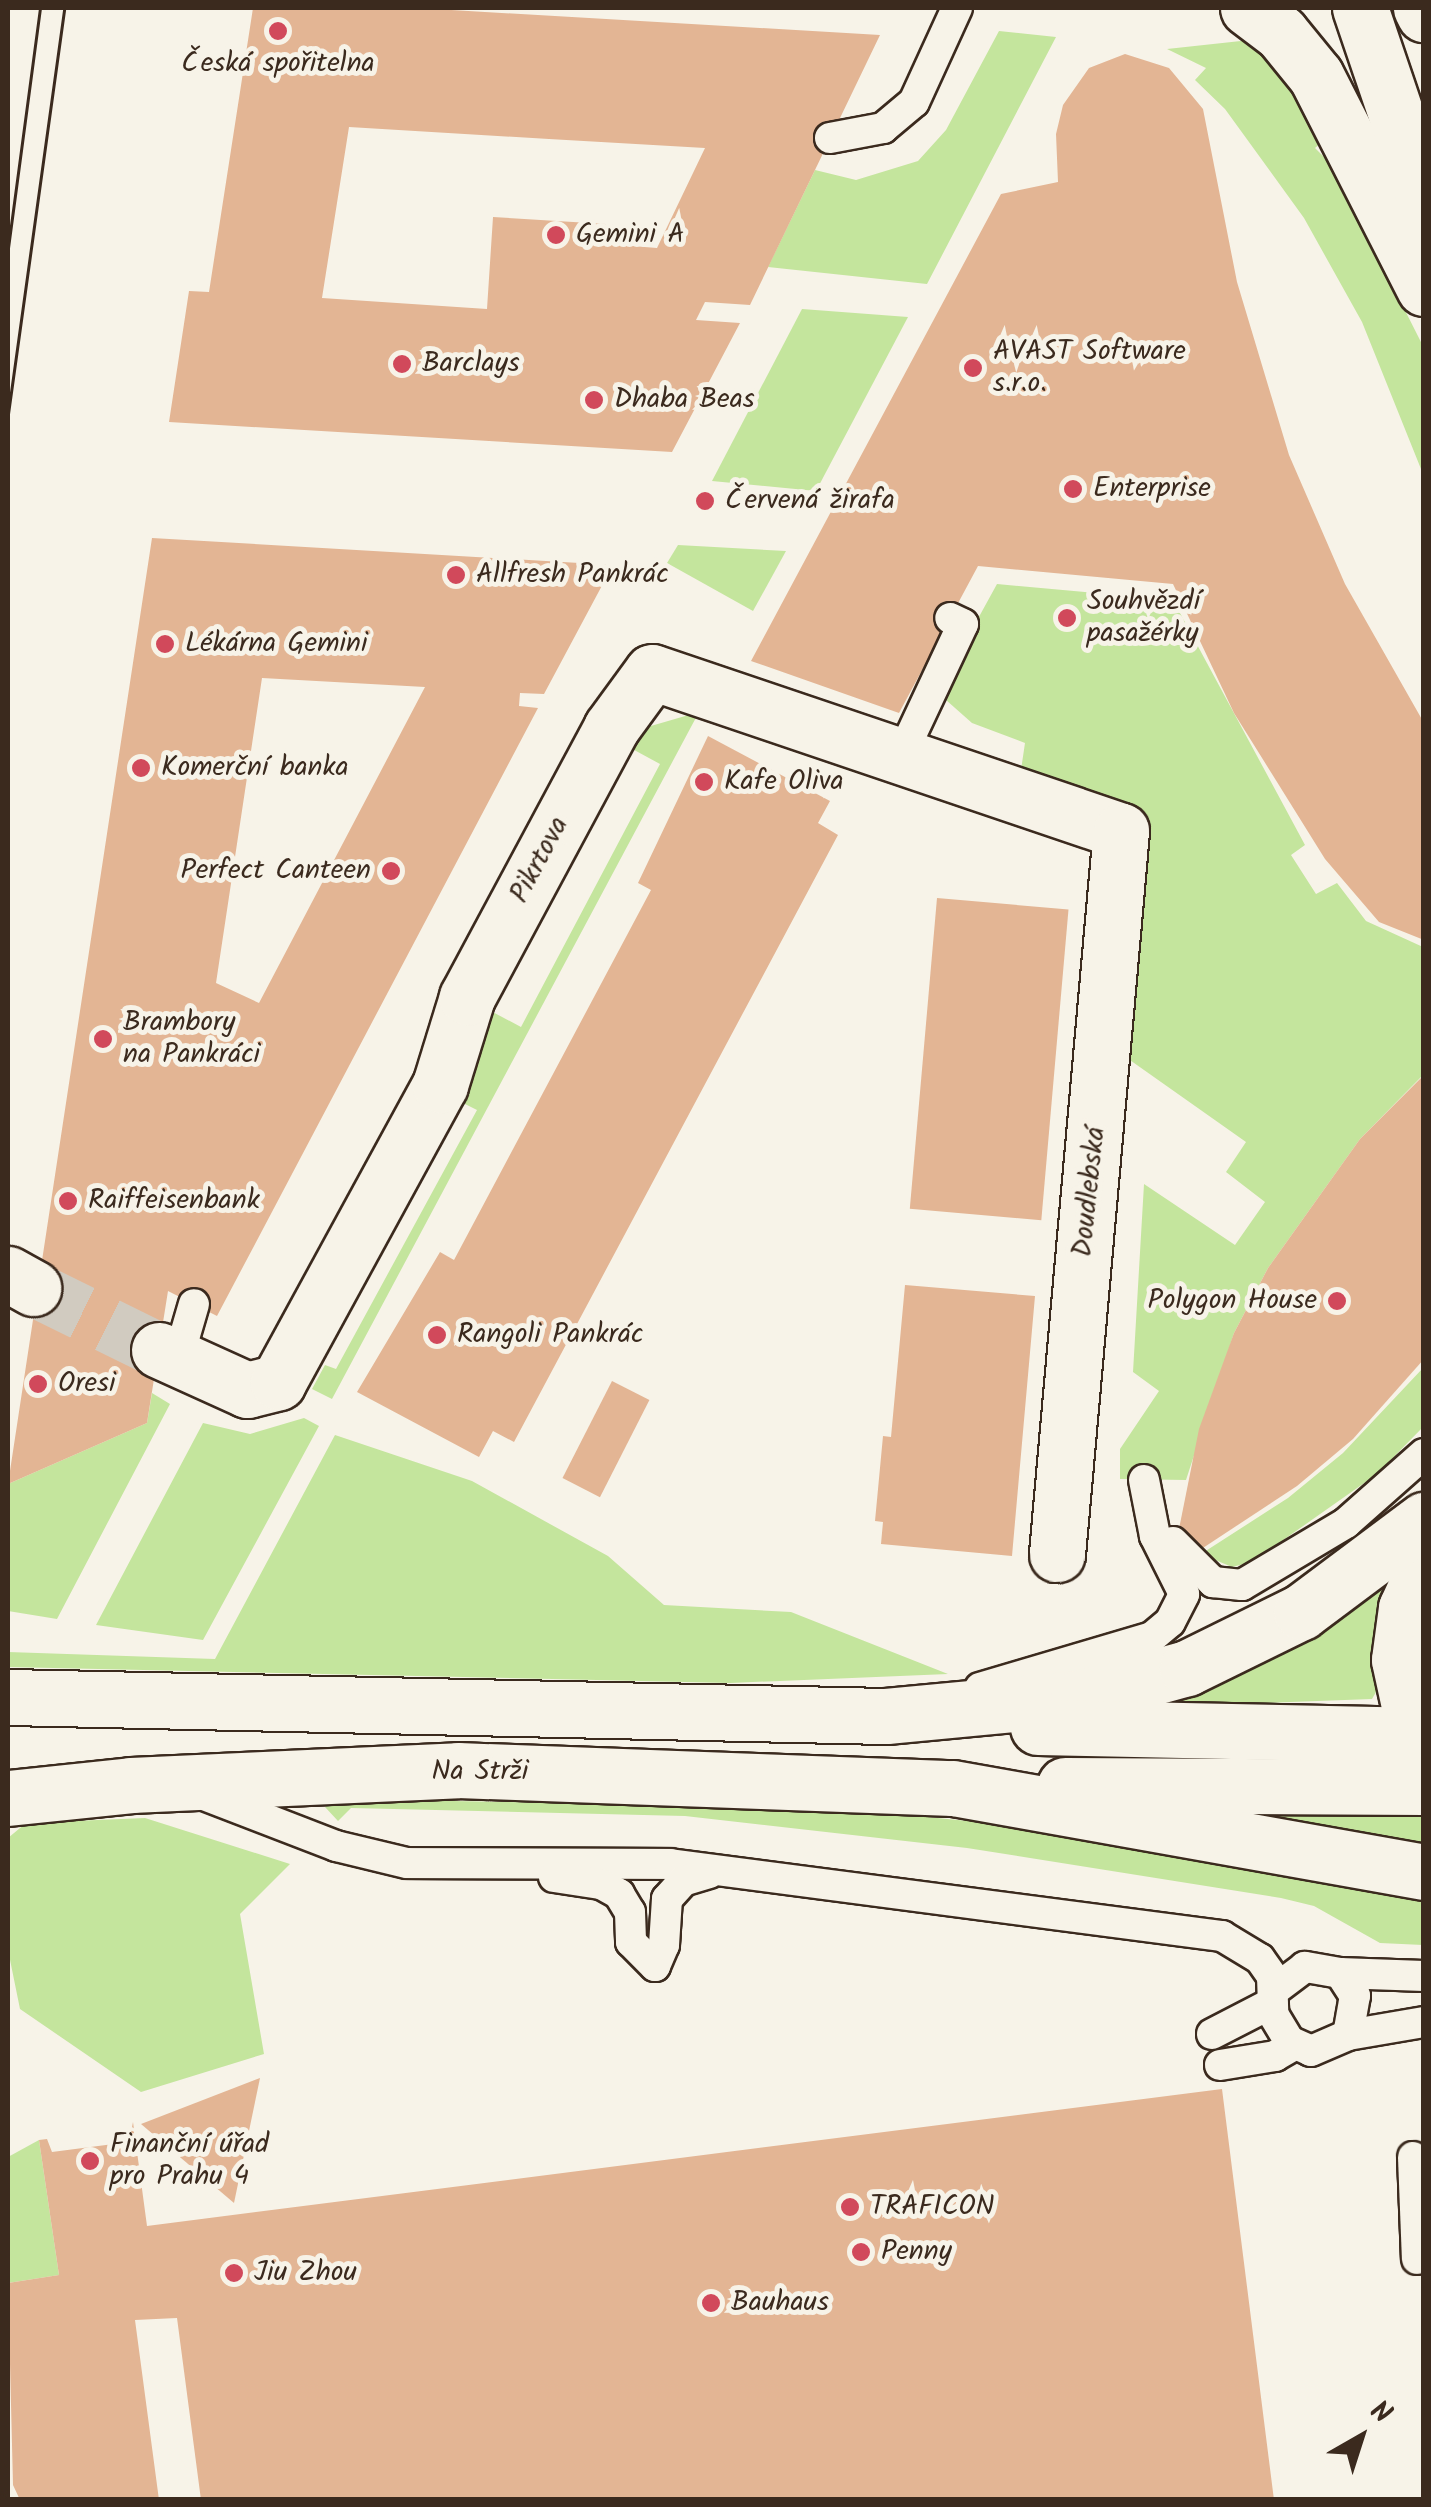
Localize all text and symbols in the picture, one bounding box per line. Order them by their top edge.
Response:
marker: Česká spořitelna [267,20,289,42]
place label: Česká spořitelna [181,47,375,81]
place label: Gemini A [576,218,684,252]
marker: Gemini A [545,224,567,246]
place label: AVAST Software s.r.o. [993,335,1186,401]
place label: Barclays [422,347,520,381]
marker: Barclays [391,353,413,375]
marker: AVAST Software s.r.o. [962,357,984,379]
place label: Dhaba Beas [614,383,755,417]
marker: Dhaba Beas [583,389,605,411]
place label: Enterprise [1093,472,1211,506]
marker: Enterprise [1062,478,1084,500]
place label: Červená žirafa [725,484,895,518]
marker: Červená žirafa [694,490,716,512]
place label: Allfresh Pankrác [476,558,669,592]
marker: Allfresh Pankrác [445,564,467,586]
place label: Souhvězdí pasažérky [1087,585,1200,651]
marker: Souhvězdí pasažérky [1056,607,1078,629]
place label: Lékárna Gemini [185,627,368,661]
marker: Lékárna Gemini [154,633,176,655]
place label: Komerční banka [161,751,349,785]
marker: Komerční banka [130,757,152,779]
place label: Kafe Oliva [724,765,844,799]
marker: Kafe Oliva [693,771,715,793]
street label: Pikrtova [503,811,577,909]
place label: Perfect Canteen [180,854,371,888]
marker: Perfect Canteen [380,860,402,882]
place label: Brambory na Pankráci [123,1006,260,1072]
marker: Brambory na Pankráci [92,1028,114,1050]
street label: Doudlebská [1066,1125,1114,1259]
place label: Raiffeisenbank [88,1184,260,1218]
marker: Raiffeisenbank [57,1190,79,1212]
place label: Polygon House [1148,1284,1317,1318]
marker: Polygon House [1326,1290,1348,1312]
place label: Rangoli Pankrác [457,1318,643,1352]
marker: Rangoli Pankrác [426,1324,448,1346]
place label: Oresi [58,1367,116,1401]
marker: Oresi [27,1373,49,1395]
street label: Na Strži [431,1755,529,1789]
place label: Finanční úřad pro Prahu 4 [110,2128,269,2194]
marker: Finanční úřad pro Prahu 4 [79,2150,101,2172]
place label: TRAFICON [870,2190,995,2224]
marker: TRAFICON [839,2196,861,2218]
place label: Penny [881,2235,952,2269]
marker: Penny [850,2241,872,2263]
place label: Jiu Zhou [254,2256,357,2290]
marker: Jiu Zhou [223,2262,245,2284]
place label: Bauhaus [731,2286,829,2320]
marker: Bauhaus [700,2292,722,2314]
north arrow [1311,2387,1411,2487]
text: N [1359,2390,1401,2436]

